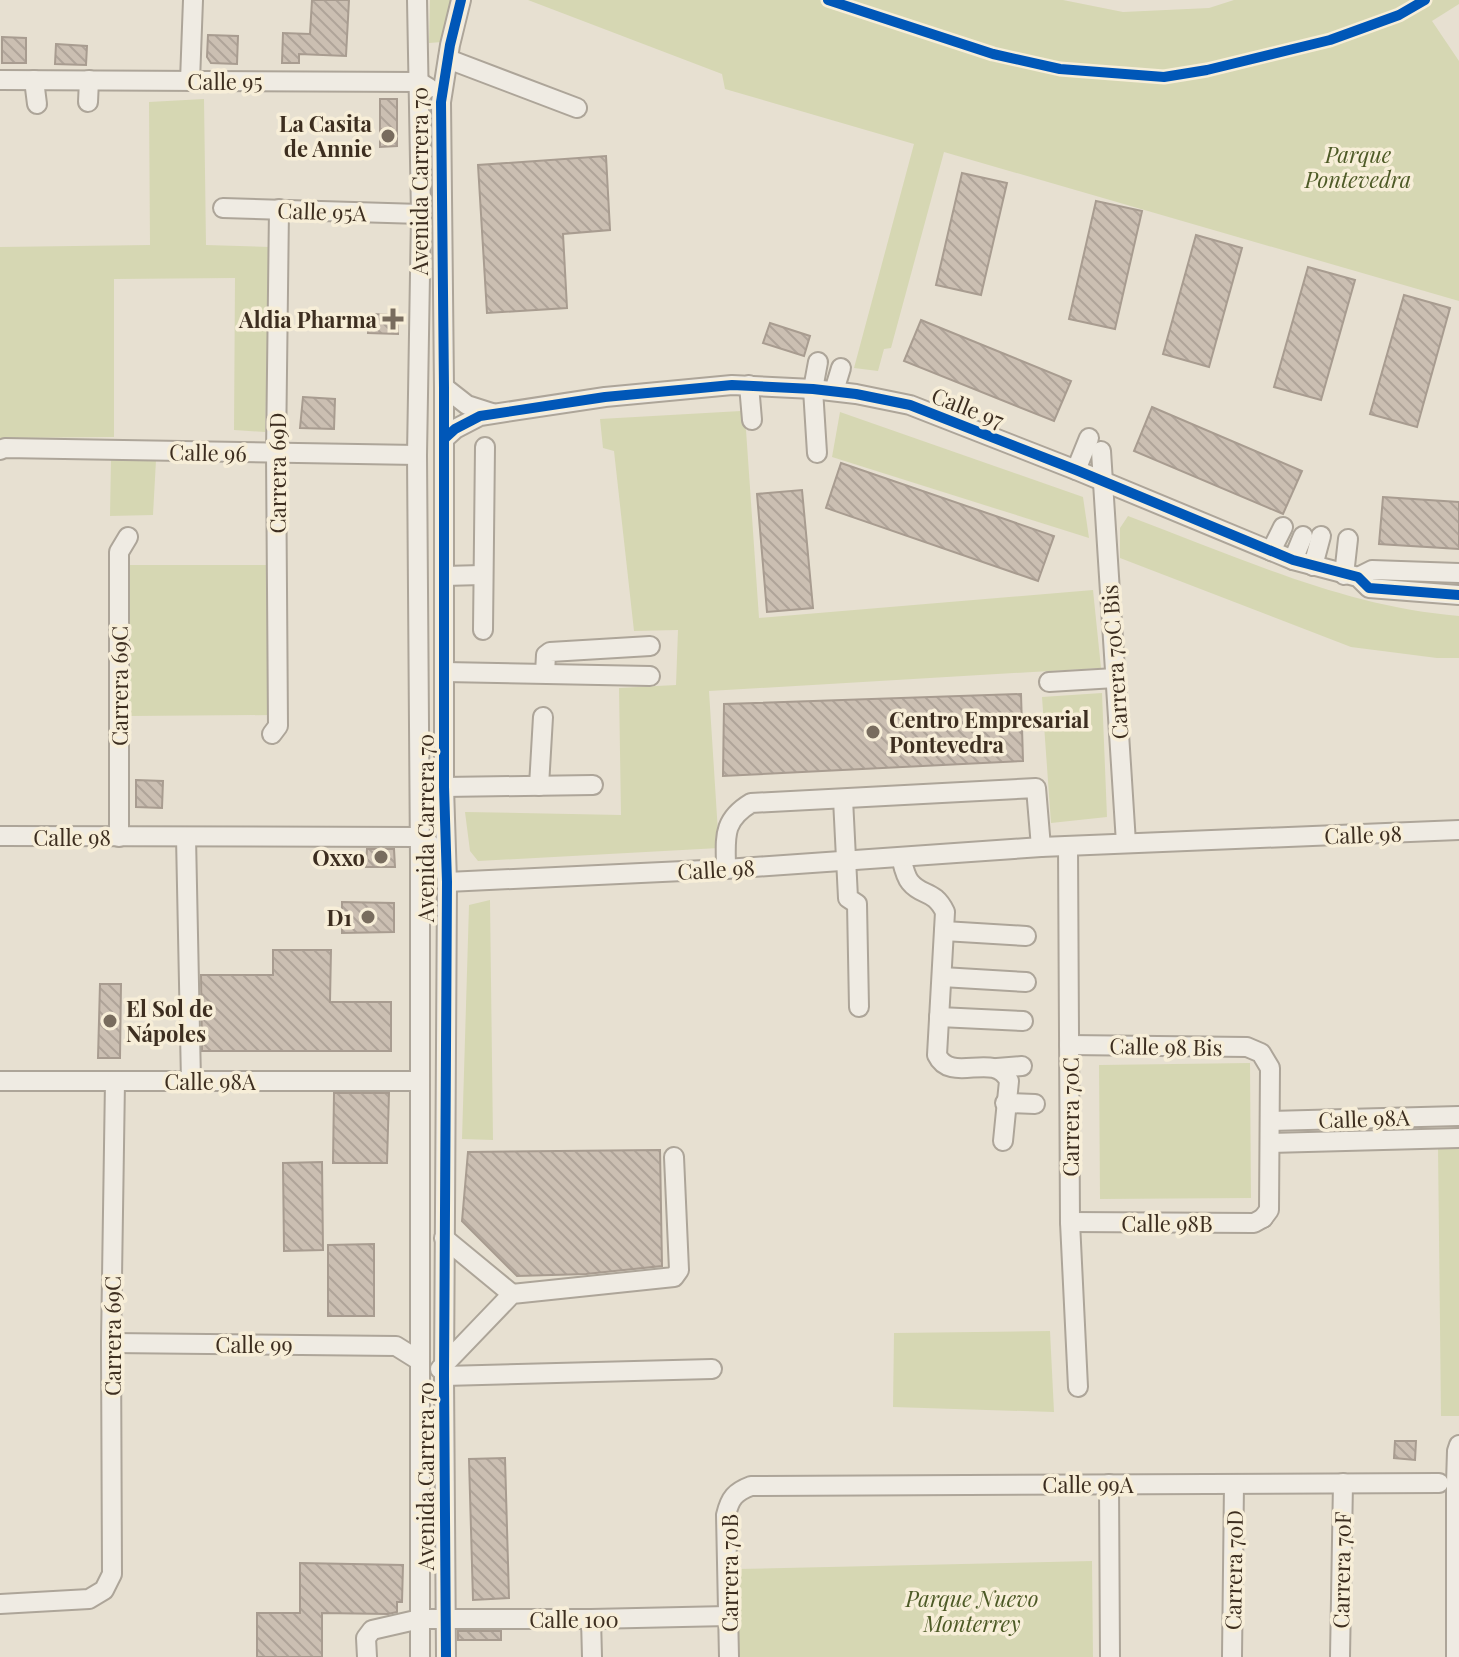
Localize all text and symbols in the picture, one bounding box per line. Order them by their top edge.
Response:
street label: Calle 95 [187,66,263,96]
street label: Avenida Carrera 70 [404,87,434,276]
place label: La Casita de Annie [279,108,373,163]
marker: La Casita de Annie [379,127,397,145]
park label: Parque Pontevedra [1304,139,1411,194]
street label: Calle 95A [277,194,367,228]
place label: Aldia Pharma [238,304,378,334]
marker: Aldia Pharma [384,310,402,328]
street label: Calle 97 [928,380,1009,435]
street label: Carrera 69D [262,413,292,533]
street label: Calle 96 [169,436,247,468]
street label: Carrera 70C Bis [1094,584,1134,740]
street label: Carrera 69C [104,626,134,746]
place label: Centro Empresarial Pontevedra [889,704,1090,759]
marker: Centro Empresarial Pontevedra [864,723,882,741]
street label: Avenida Carrera 70 [410,734,440,923]
street label: Calle 98 [1324,818,1402,850]
street label: Calle 98 [33,822,111,852]
place label: Oxxo [312,842,365,872]
marker: Oxxo [372,848,390,866]
street label: Calle 98 [676,852,756,886]
place label: D1 [327,902,352,932]
marker: D1 [359,908,377,926]
place label: El Sol de Nápoles [126,993,213,1048]
marker: El Sol de Nápoles [101,1012,119,1030]
street label: Calle 98 Bis [1109,1030,1223,1062]
street label: Carrera 70C [1055,1057,1085,1177]
street label: Calle 98A [164,1066,256,1096]
street label: Calle 98A [1318,1101,1410,1135]
street label: Calle 98B [1121,1208,1213,1238]
street label: Carrera 69C [97,1276,127,1396]
street label: Calle 99 [215,1329,293,1359]
street label: Avenida Carrera 70 [410,1382,440,1571]
street label: Calle 99A [1042,1469,1134,1499]
street label: Carrera 70D [1217,1510,1249,1630]
street label: Carrera 70F [1325,1511,1357,1629]
street label: Carrera 70B [714,1514,744,1632]
park label: Parque Nuevo Monterrey [904,1583,1039,1638]
street label: Calle 100 [529,1604,619,1634]

